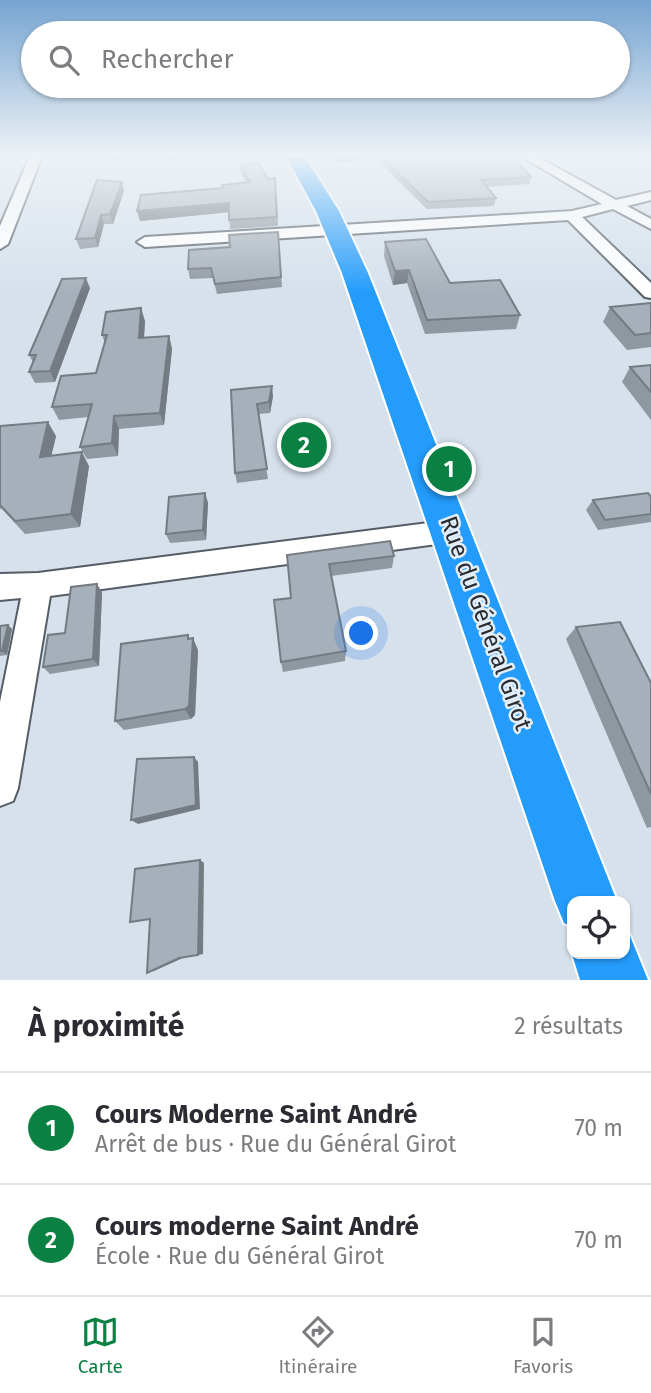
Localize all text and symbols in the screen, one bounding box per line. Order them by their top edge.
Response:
search box [21,21,630,98]
icon: search [45,41,83,79]
text: Rechercher [101,44,233,75]
pin: 2 [281,419,327,471]
pin: 1 [426,443,472,495]
street label: Rue du Général Girot [434,512,538,734]
your location [344,616,378,650]
map controls [567,896,630,959]
button: locate [567,896,630,959]
text: À proximité [28,1008,184,1044]
text: 2 résultats [514,1012,623,1040]
text: Cours Moderne Saint André [95,1099,417,1130]
text: 1 [46,1114,56,1142]
text: 70 m [574,1114,623,1142]
text: Arrêt de bus · Rue du Général Girot [95,1130,456,1158]
text: Cours moderne Saint André [95,1211,419,1242]
text: 2 [45,1226,57,1254]
text: 70 m [574,1226,623,1254]
text: École · Rue du Général Girot [95,1242,384,1270]
tab: Carte [78,1313,123,1378]
tab: Itinéraire [279,1313,357,1378]
tab: Favoris [513,1313,573,1378]

